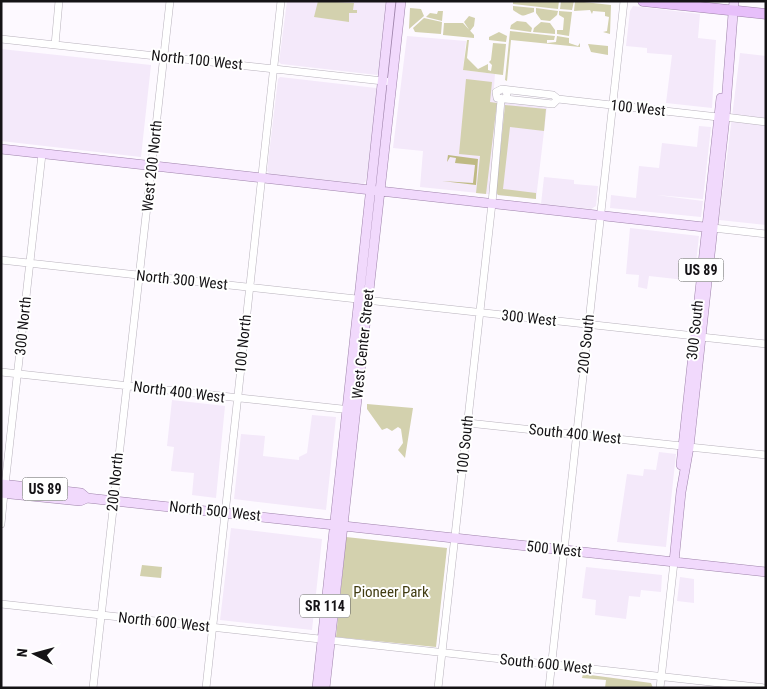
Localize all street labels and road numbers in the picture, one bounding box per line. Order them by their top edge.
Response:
street label: North 100 West [150,46,244,74]
street label: 100 West [610,96,666,120]
street label: West 200 North [138,119,166,213]
road number: US 89 [678,258,724,282]
street label: North 300 West [135,266,229,294]
street label: West Center Street [348,288,378,400]
street label: 300 North [11,296,35,356]
street label: 300 South [683,299,707,361]
street label: 300 West [501,306,557,330]
street label: 200 South [574,313,598,375]
street label: 100 North [231,314,255,374]
street label: North 400 West [132,377,226,407]
street label: 100 South [453,414,477,476]
street label: South 400 West [528,420,622,448]
street label: 200 North [103,452,127,512]
road number: US 89 [22,478,68,500]
street label: North 500 West [168,497,262,525]
street label: 500 West [526,537,582,561]
road number: SR 114 [300,594,350,618]
street label: North 600 West [117,608,211,636]
street label: South 600 West [499,650,593,678]

